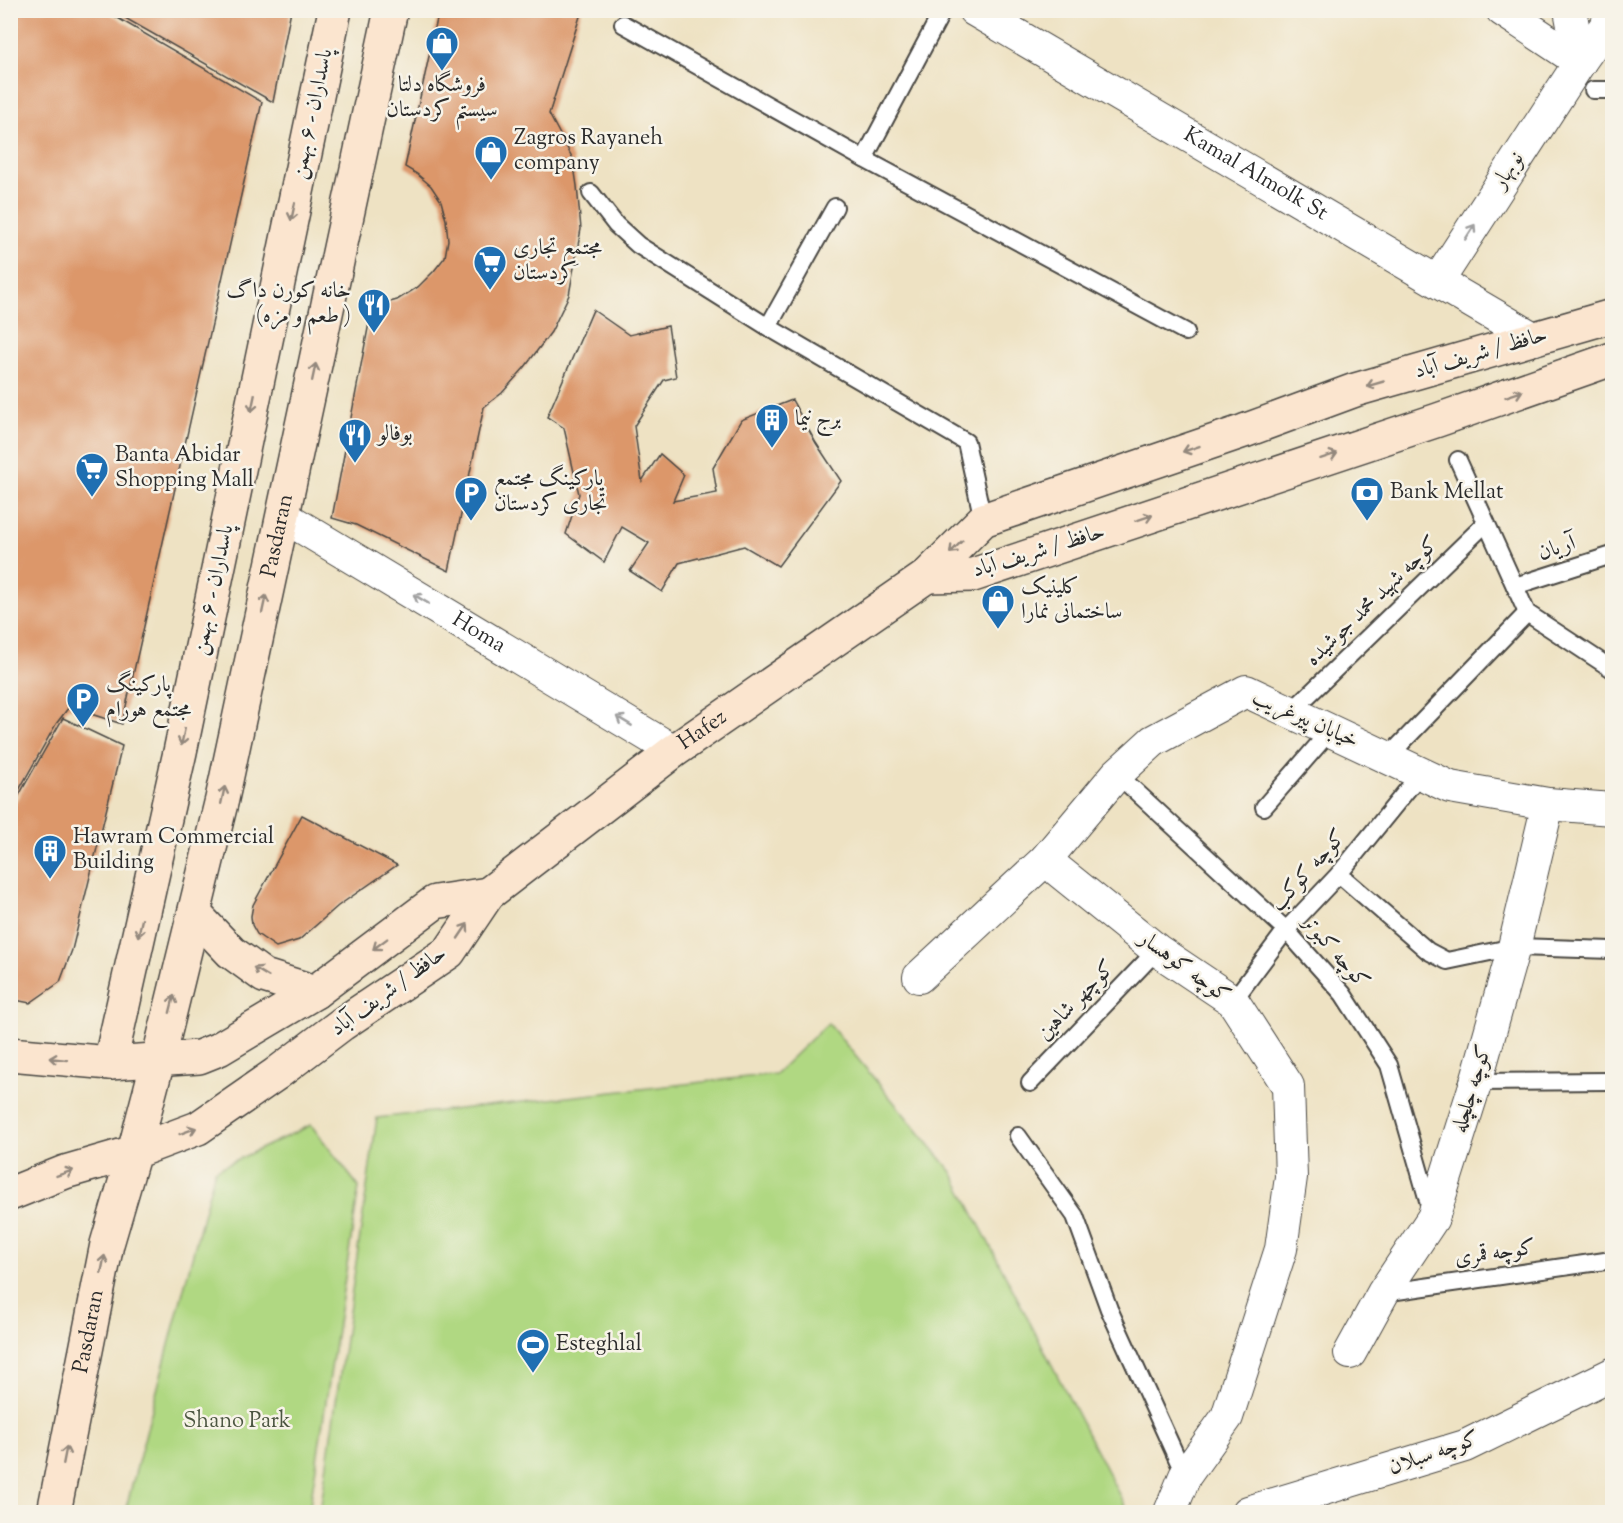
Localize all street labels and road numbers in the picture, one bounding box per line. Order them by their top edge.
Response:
street label: پاسداران - ۶ بهمن [284,44,343,182]
street label: Kamal Almolk St [1177,120,1334,230]
street label: نوبهار [1484,146,1533,198]
street label: حافظ / شریف آباد [1411,320,1551,388]
street label: Pasdaran [254,491,303,581]
street label: حافظ / شریف آباد [969,517,1109,587]
street label: پاسداران - ۶ بهمن [185,520,244,658]
street label: آریان [1534,527,1582,570]
street label: کوچه شهید محمد جوشیده [1299,529,1447,675]
street label: Homa [445,605,511,662]
street label: خیابان پیرغریب [1246,682,1364,758]
street label: Hafez [672,703,734,759]
street label: کوچه کوکب [1263,823,1355,919]
street label: کوچه کبوتر [1292,907,1376,997]
street label: کوچه کوهسار [1130,922,1237,1012]
street label: حافظ / شریف آباد [324,939,454,1045]
street label: کوچهر شاهین [1030,953,1124,1049]
street label: کوچه چلچله [1444,1041,1502,1137]
street label: کوچه قمری [1452,1232,1538,1276]
street label: Pasdaran [66,1287,114,1376]
street label: کوچه سبلان [1384,1424,1484,1484]

